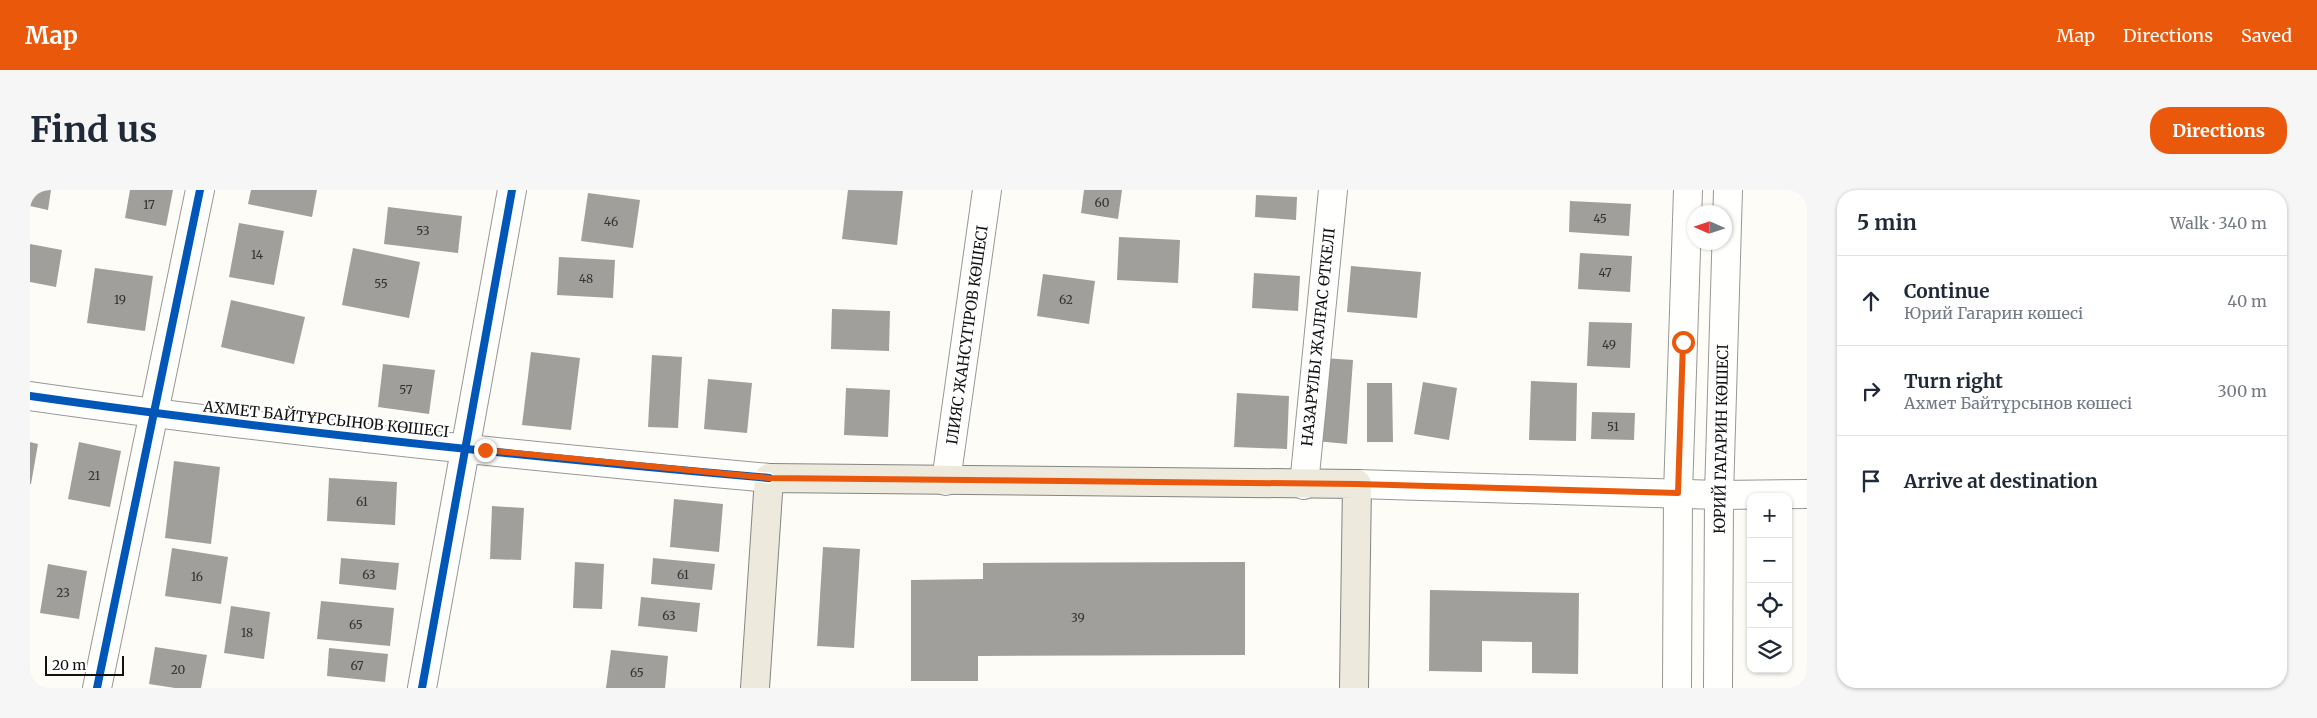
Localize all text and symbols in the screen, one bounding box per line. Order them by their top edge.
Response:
text: Map [25,20,78,51]
text: Map [2057,24,2095,47]
text: Directions [2123,24,2213,47]
text: Saved [2241,24,2292,47]
button: Directions [2150,107,2287,154]
text: Find us [30,108,157,152]
house number: 60 [1095,195,1110,210]
house number: 17 [143,197,155,212]
north arrow [1687,205,1732,250]
text: 5 min [1857,209,1917,236]
house number: 45 [1593,211,1607,226]
text: Walk · 340 m [2170,213,2267,233]
house number: 46 [604,214,618,229]
house number: 53 [416,223,430,238]
street label: ІЛИЯС ЖАНСҮГІРОВ КӨШЕСІ [942,224,992,446]
street label: НАЗАРҰЛЫ ЖАЛҒАС ӨТКЕЛІ [1297,227,1339,447]
house number: 14 [251,247,264,262]
house number: 47 [1598,265,1612,280]
house number: 48 [579,271,593,286]
house number: 55 [374,276,388,291]
text: Continue [1904,279,1990,303]
icon: ahead [1857,287,1885,315]
text: 40 m [2227,291,2267,311]
house number: 19 [114,292,126,307]
house number: 62 [1059,292,1073,307]
text: Юрий Гагарин көшесі [1904,303,2083,323]
route start [1672,331,1695,354]
house number: 49 [1602,337,1616,352]
street label: ЮРИЙ ГАГАРИН КӨШЕСІ [1709,344,1732,534]
text: Turn right [1904,369,2003,393]
icon: right [1857,377,1885,405]
text: 300 m [2218,381,2267,401]
house number: 57 [399,382,413,397]
text: Ахмет Байтұрсынов көшесі [1904,393,2132,413]
street label: АХМЕТ БАЙТҰРСЫНОВ КӨШЕСІ [201,396,450,441]
house number: 51 [1607,419,1619,434]
route end [474,439,497,462]
icon: arrive [1857,467,1885,495]
house number: 21 [88,468,101,483]
text: Arrive at destination [1904,469,2098,493]
map controls [1747,493,1792,673]
button: + [1747,493,1792,538]
house number: 61 [356,494,368,509]
button: − [1747,538,1792,583]
house number: 63 [362,567,376,582]
house number: 61 [677,567,689,582]
house number: 16 [191,569,203,584]
button: locate [1747,583,1792,628]
house number: 23 [56,585,70,600]
house number: 63 [662,608,676,623]
house number: 39 [1071,610,1085,625]
house number: 65 [349,617,363,632]
house number: 18 [241,625,253,640]
button: layers [1747,628,1792,673]
scale bar [45,653,124,676]
text: 20 m [52,656,86,674]
house number: 67 [350,658,364,673]
house number: 20 [171,662,186,677]
house number: 65 [630,665,644,680]

